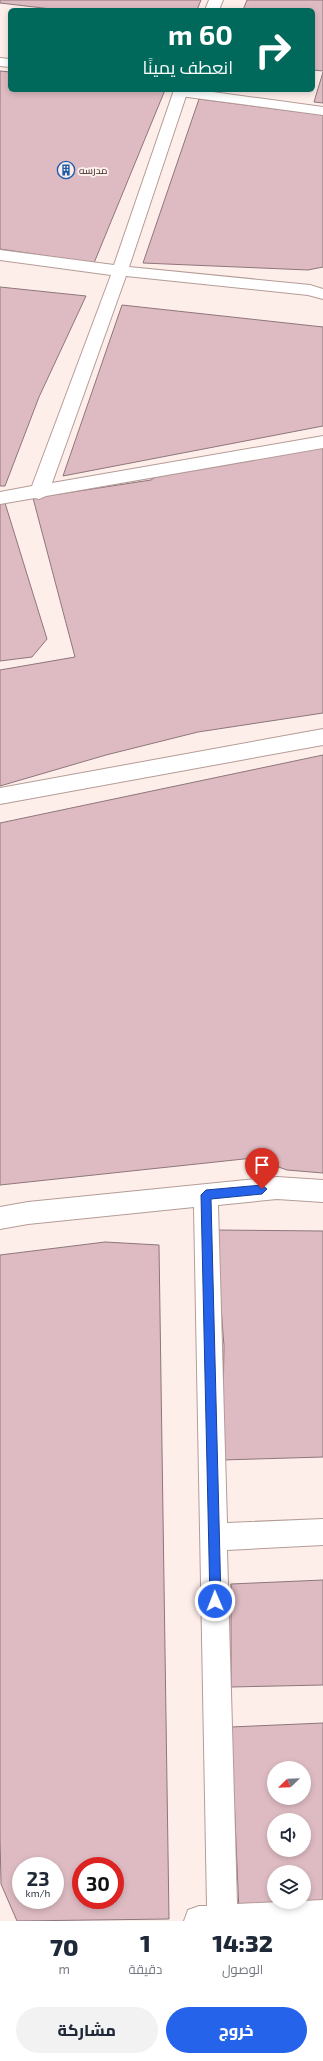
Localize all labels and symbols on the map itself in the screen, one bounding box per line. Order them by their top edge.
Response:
building icon: مدرسه [56,160,76,180]
place label: مدرسه [79,164,107,176]
pin [245,1148,279,1189]
position arrow [194,1580,236,1622]
north arrow [267,1761,311,1805]
speed limit sign: 30 [72,1857,124,1909]

